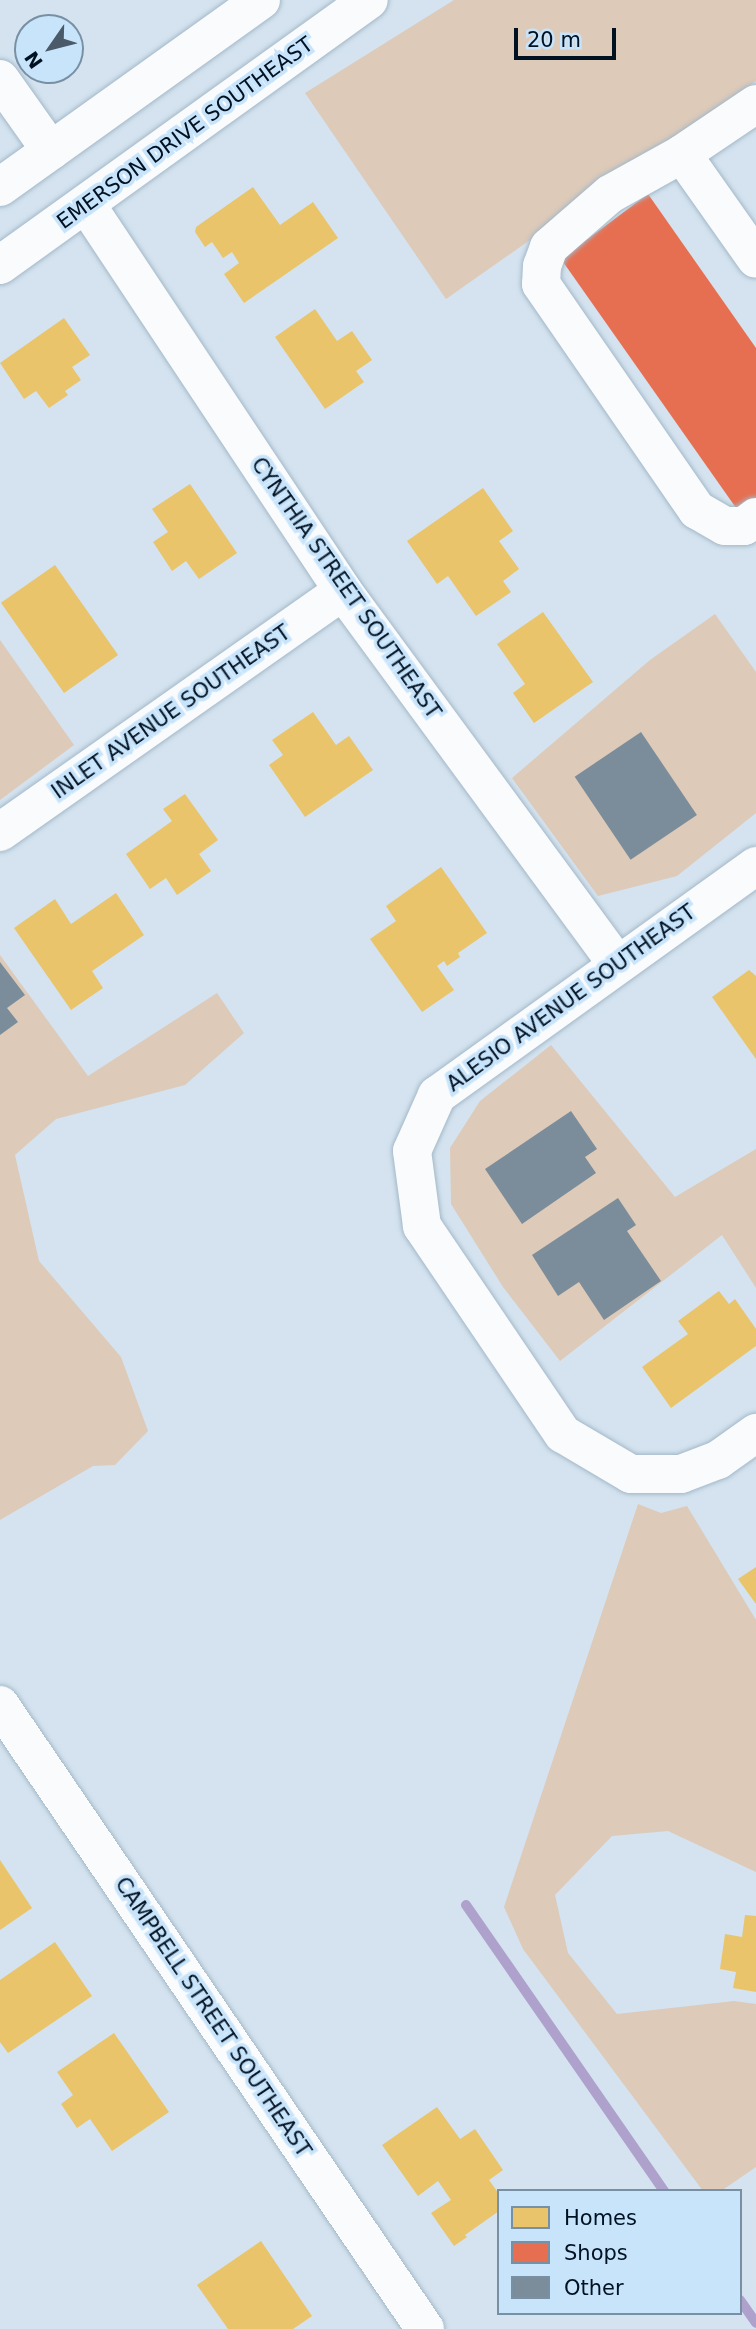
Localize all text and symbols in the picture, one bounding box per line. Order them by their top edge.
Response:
north arrow [14,14,84,84]
scale bar [518,14,620,58]
text: 20 m [527,28,581,52]
street label: EMERSON DRIVE SOUTHEAST [52,32,318,234]
text: N [20,47,47,73]
street label: CYNTHIA STREET SOUTHEAST [246,453,446,723]
street label: INLET AVENUE SOUTHEAST [47,620,295,804]
street label: ALESIO AVENUE SOUTHEAST [442,899,700,1097]
street label: CAMPBELL STREET SOUTHEAST [110,1872,316,2162]
legend [497,2189,742,2315]
text: Homes [564,2206,637,2230]
text: Shops [564,2241,628,2265]
text: Other [564,2276,624,2300]

